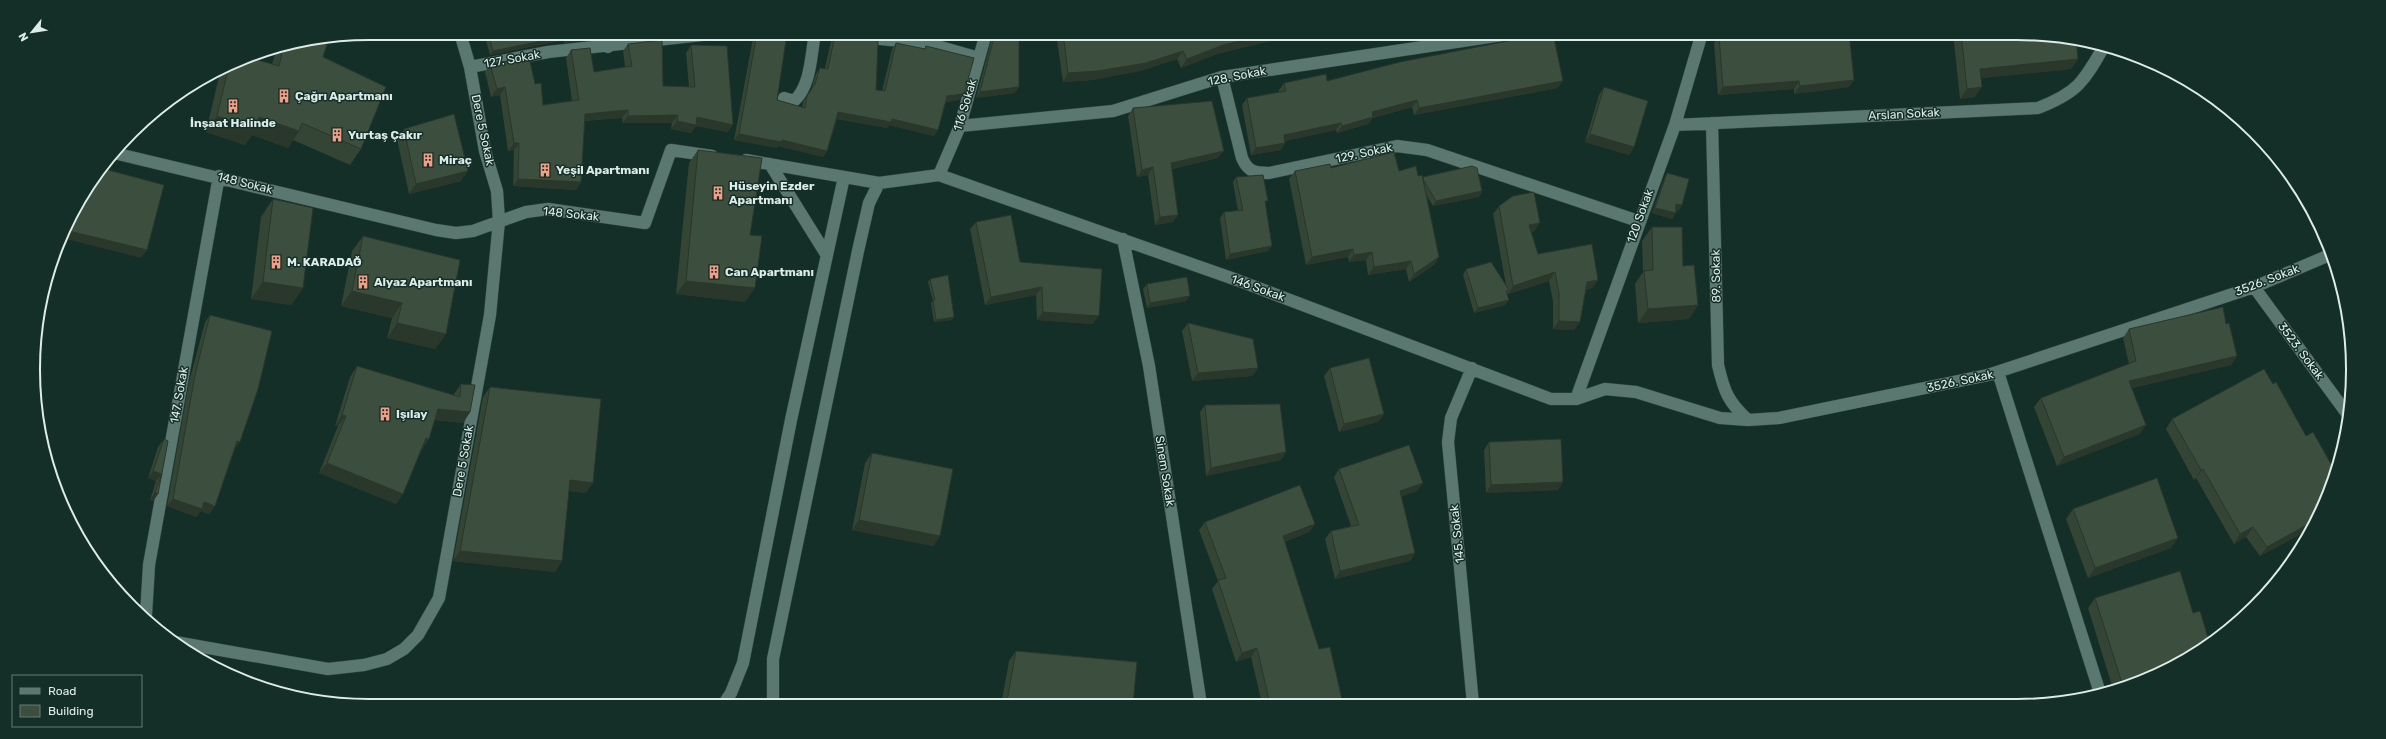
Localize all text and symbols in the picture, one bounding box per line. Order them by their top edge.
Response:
north arrow [12,12,52,52]
text: N [16,30,31,43]
street label: 127. Sokak [483,47,542,71]
street label: 128. Sokak [1207,63,1268,88]
street label: 116 Sokak [950,77,980,133]
building icon: Çağrı Apartmanı [276,88,292,104]
place label: Çağrı Apartmanı [295,89,393,103]
street label: Dere 5 Sokak [469,93,498,168]
building icon: İnşaat Halinde [225,98,241,114]
street label: Arslan Sokak [1868,105,1941,123]
place label: İnşaat Halinde [190,116,276,130]
building icon: Yurtaş Çakır [329,127,345,143]
place label: Yurtaş Çakır [348,128,422,142]
street label: 129. Sokak [1334,140,1394,166]
building icon: Miraç [420,152,436,168]
place label: Miraç [439,153,472,167]
building icon: Yeşil Apartmanı [537,162,553,178]
place label: Yeşil Apartmanı [556,163,650,177]
street label: 148 Sokak [216,169,275,197]
place label: Hüseyin Ezder Apartmanı [729,179,815,207]
building icon: Hüseyin Ezder Apartmanı [710,185,726,201]
street label: 120 Sokak [1624,187,1656,245]
street label: 148 Sokak [542,204,601,224]
street label: 89. Sokak [1709,248,1723,303]
building icon: M. KARADAĞ [268,254,284,270]
place label: M. KARADAĞ [287,255,362,269]
street label: 3526. Sokak [2233,261,2302,299]
building icon: Can Apartmanı [706,264,722,280]
place label: Can Apartmanı [725,265,814,279]
street label: 146 Sokak [1229,272,1287,304]
building icon: Alyaz Apartmanı [355,274,371,290]
place label: Alyaz Apartmanı [374,275,472,289]
street label: 3523. Sokak [2275,320,2327,383]
street label: 147. Sokak [167,365,191,424]
street label: 3526. Sokak [1925,367,1995,395]
building icon: Işılay [377,406,393,422]
place label: Işılay [396,407,427,421]
street label: Dere 5 Sokak [450,423,476,498]
street label: Sinem Sokak [1153,435,1178,508]
street label: 145. Sokak [1447,503,1467,564]
legend [12,675,142,727]
text: Road [48,684,76,698]
text: Building [48,704,94,718]

